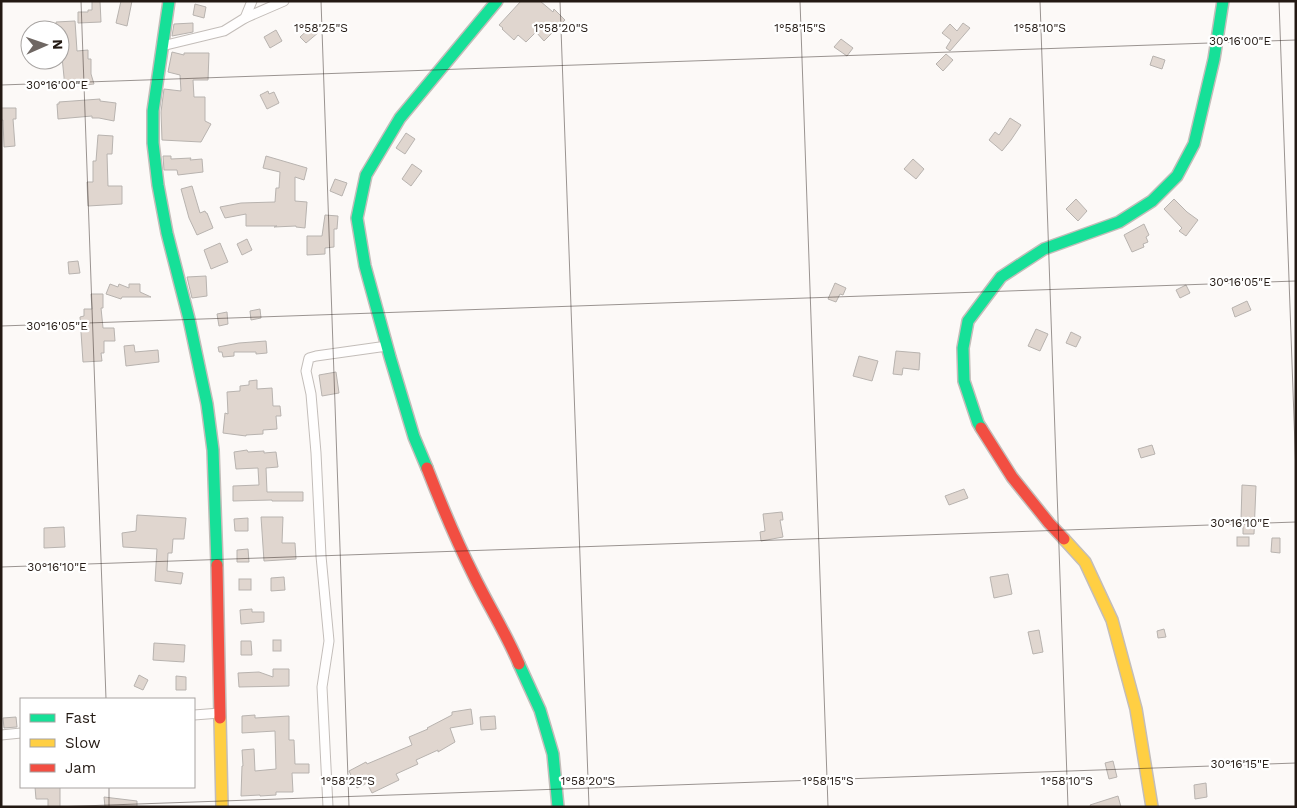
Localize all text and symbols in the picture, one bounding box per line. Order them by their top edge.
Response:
north arrow [20,20,70,70]
text: 1°58'25"S [294,21,348,35]
text: 1°58'20"S [534,21,588,35]
text: 1°58'15"S [774,21,826,35]
text: 1°58'10"S [1014,21,1066,35]
text: 30°16'00"E [1209,34,1271,48]
text: N [50,39,66,50]
text: 30°16'00"E [26,78,88,92]
text: 30°16'05"E [1209,275,1271,289]
text: 30°16'05"E [26,319,88,333]
text: 30°16'10"E [1210,516,1270,530]
text: 30°16'10"E [27,560,87,574]
legend [20,698,195,788]
text: Fast [65,709,97,727]
text: Slow [65,734,101,752]
text: 30°16'15"E [1211,757,1270,771]
text: Jam [65,759,96,777]
text: 1°58'25"S [321,774,375,788]
text: 1°58'20"S [561,774,615,788]
text: 1°58'15"S [802,774,854,788]
text: 1°58'10"S [1041,774,1093,788]

